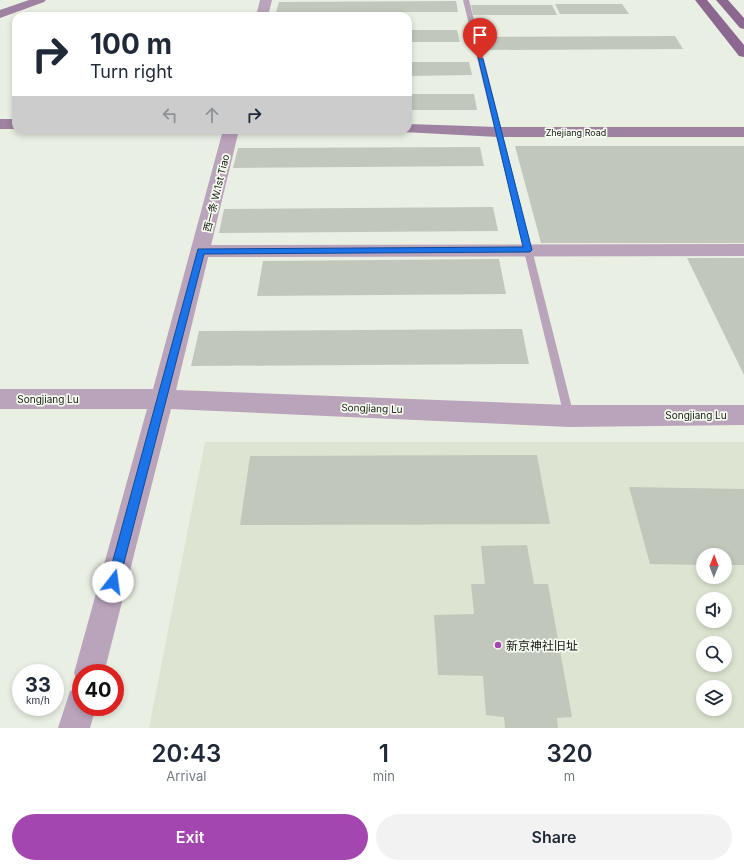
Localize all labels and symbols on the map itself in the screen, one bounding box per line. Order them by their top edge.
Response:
pin [463,18,497,59]
street label: Zhejiang Road [546,127,606,138]
street label: 西一条 W.1st Tiao [201,153,231,233]
street label: Songjiang Lu [17,393,79,405]
street label: Songjiang Lu [341,401,403,415]
street label: Songjiang Lu [665,409,727,421]
north arrow [696,548,732,584]
position arrow [92,561,134,603]
place label: 新京神社旧址 [506,638,578,653]
marker: 新京神社旧址 [493,640,503,650]
speed limit sign: 40 [72,664,124,716]

